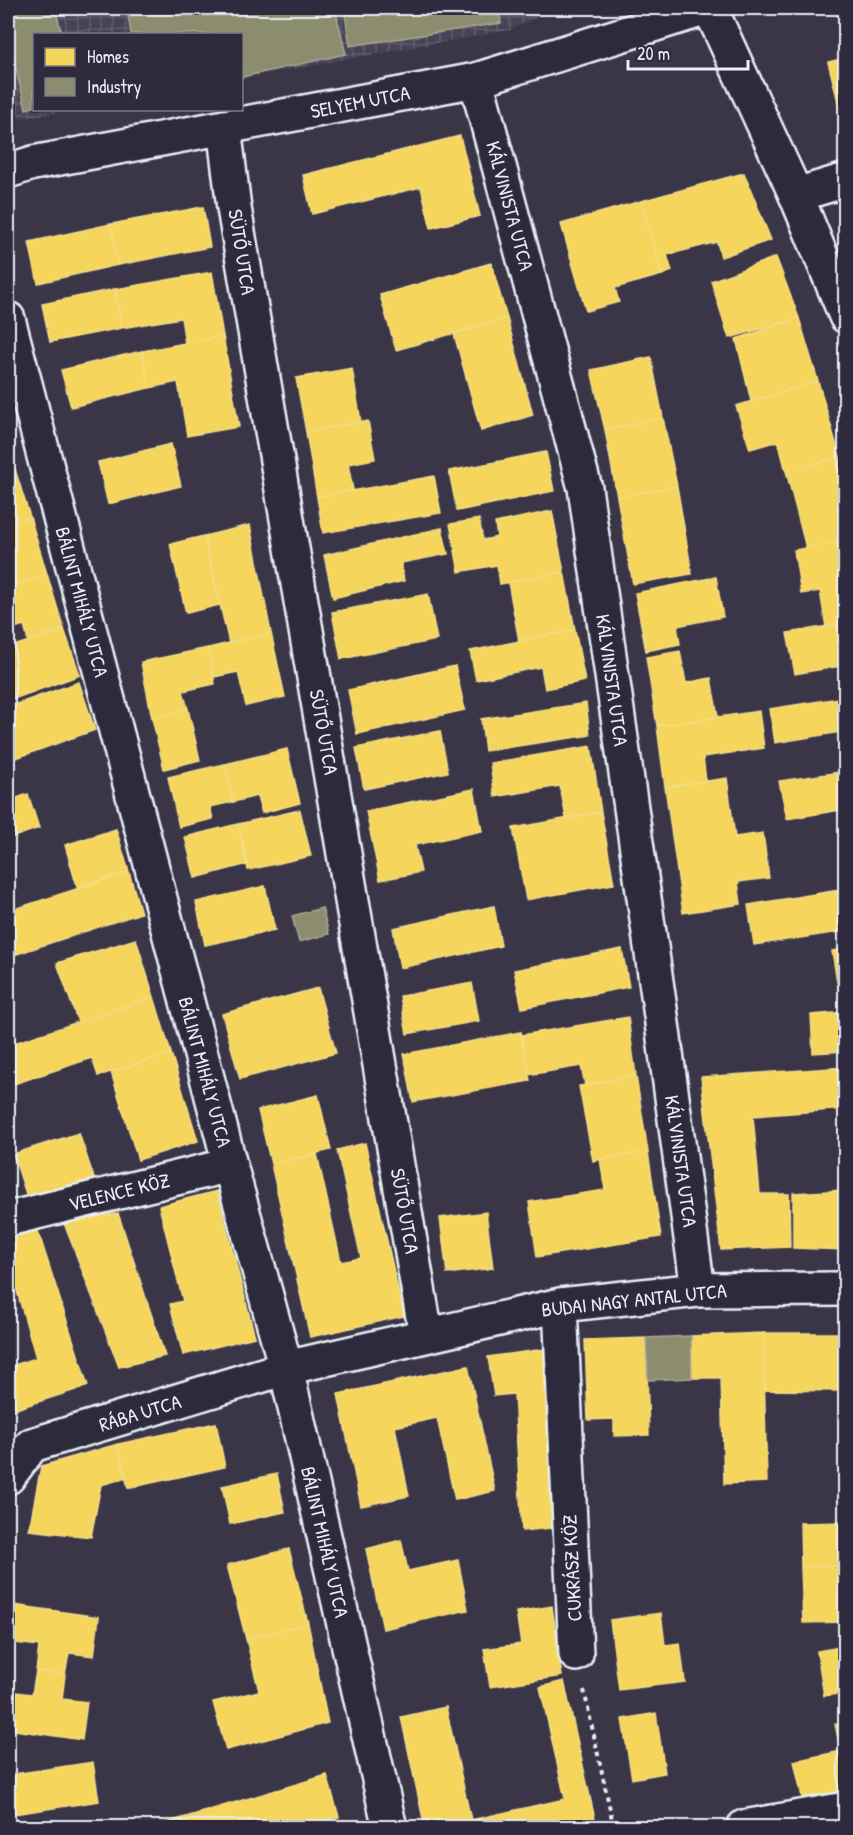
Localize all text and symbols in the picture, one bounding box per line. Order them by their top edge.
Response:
legend [33,33,243,111]
scale bar [628,33,748,71]
text: 20 m [637,41,670,66]
text: Homes [87,44,129,69]
text: Industry [87,74,142,99]
street label: SELYEM UTCA [308,79,412,124]
street label: KÁLVINISTA UTCA [480,138,541,274]
street label: SÜTŐ UTCA [222,207,263,297]
street label: BÁLINT MIHÁLY UTCA [49,524,116,680]
street label: KÁLVINISTA UTCA [590,612,635,748]
street label: SÜTŐ UTCA [304,687,345,777]
street label: BÁLINT MIHÁLY UTCA [172,994,239,1150]
street label: KÁLVINISTA UTCA [659,1093,704,1229]
street label: VELENCE KÖZ [66,1166,172,1217]
street label: SÜTŐ UTCA [385,1166,426,1256]
street label: BUDAI NAGY ANTAL UTCA [540,1276,728,1323]
street label: RÁBA UTCA [96,1387,184,1438]
street label: BÁLINT MIHÁLY UTCA [295,1464,356,1620]
street label: CUKRÁSZ KÖZ [555,1514,588,1622]

